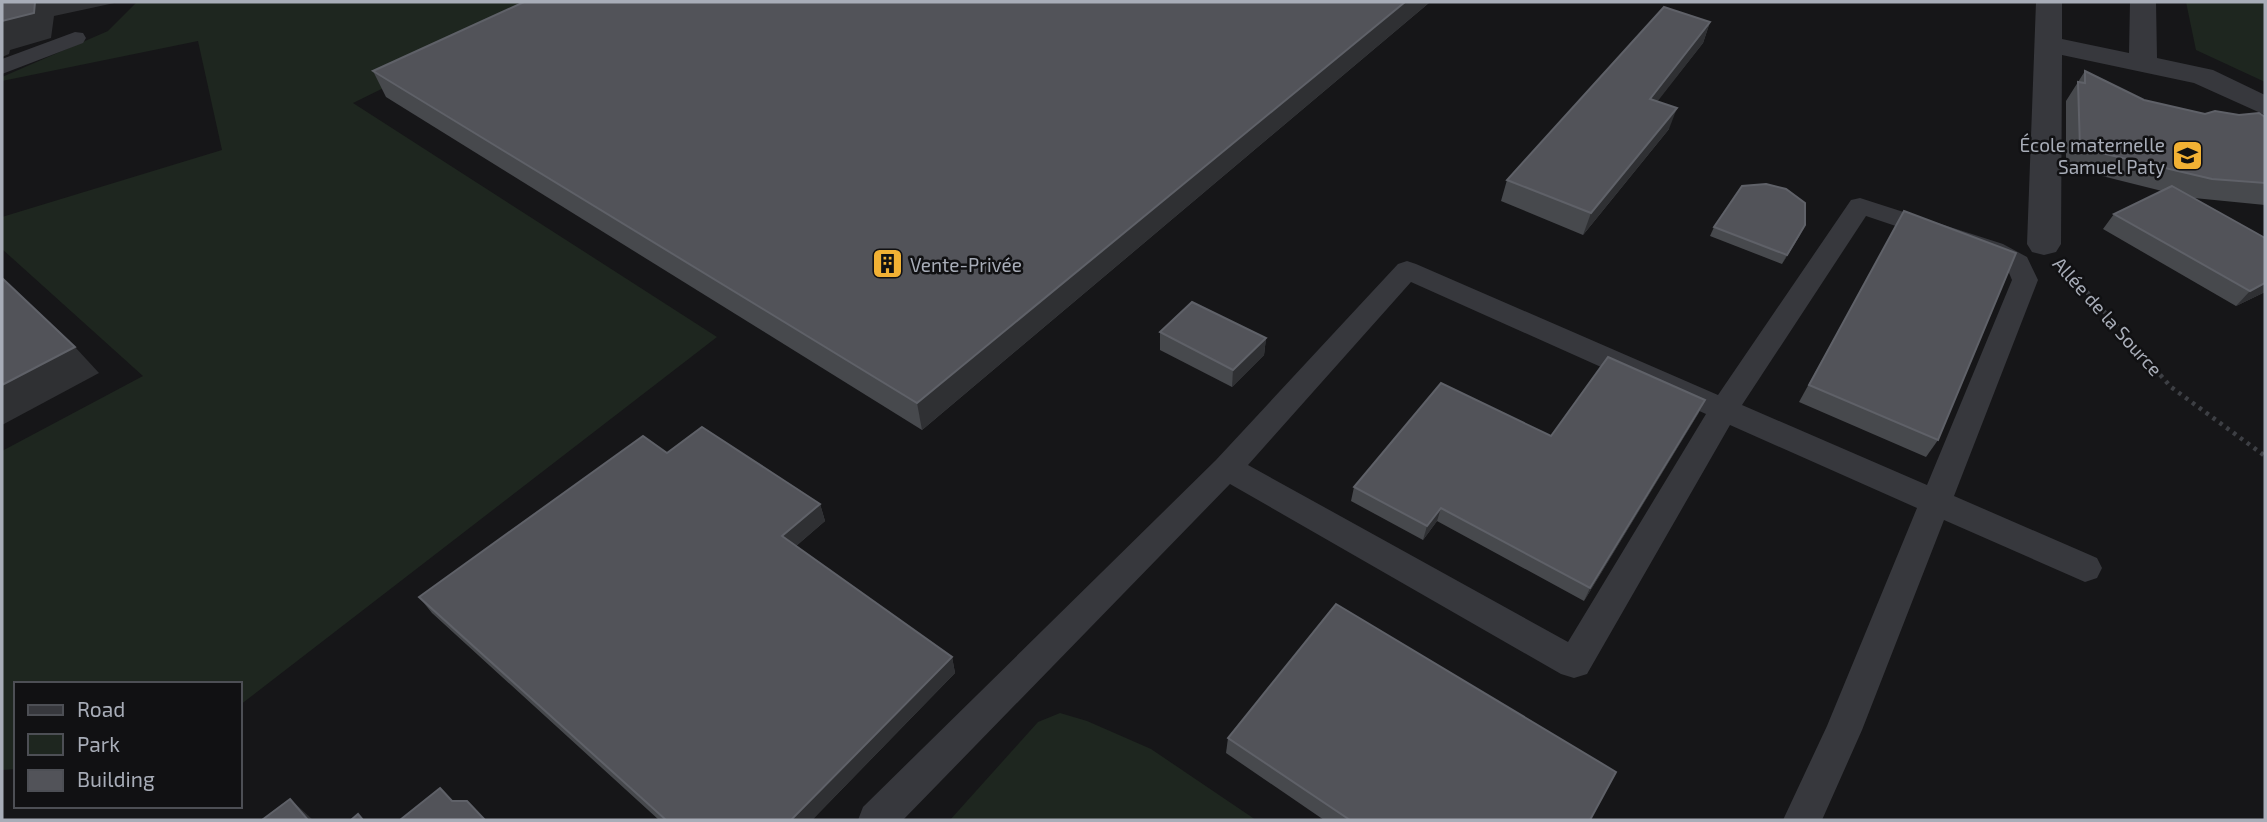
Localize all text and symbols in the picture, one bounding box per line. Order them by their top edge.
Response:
place label: École maternelle Samuel Paty [2019,133,2165,178]
school or university icon: École maternelle Samuel Paty [2171,138,2205,172]
building icon: Vente-Privée [870,247,904,281]
street label: Allée de la Source [2048,252,2168,380]
place label: Vente-Privée [910,253,1022,276]
legend [14,682,242,808]
text: Road [77,696,125,721]
text: Park [77,731,120,756]
text: Building [77,766,155,791]

